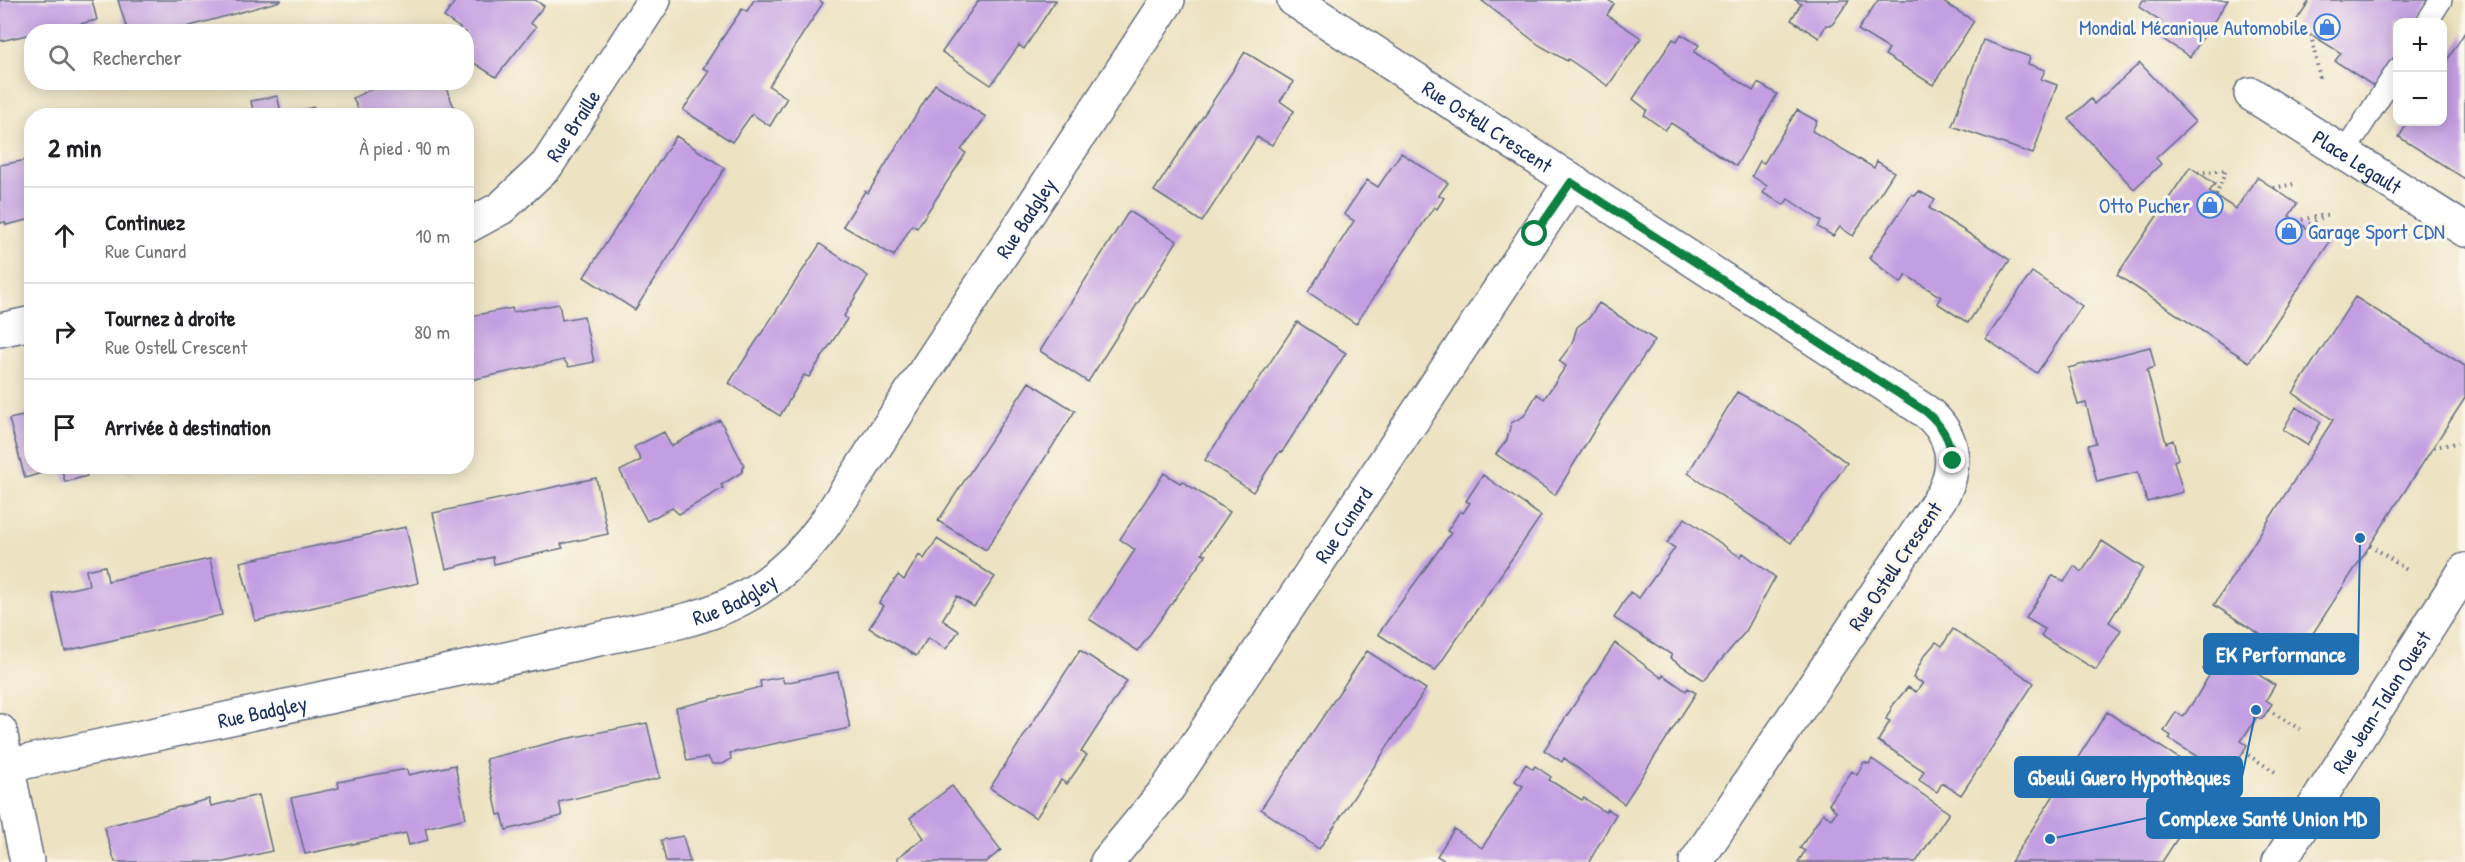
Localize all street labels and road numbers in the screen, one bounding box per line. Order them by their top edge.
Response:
street label: Rue Ostell Crescent [1417,73,1559,180]
street label: Rue Braille [539,84,607,167]
street label: Place Legault [2307,122,2408,201]
street label: Rue Badgley [988,172,1062,264]
street label: Rue Cunard [1307,481,1379,568]
street label: Rue Ostell Crescent [1841,495,1949,636]
street label: Rue Badgley [689,566,782,632]
street label: Rue Jean-Talon Ouest [2325,624,2438,779]
street label: Rue Badgley [215,688,310,735]

